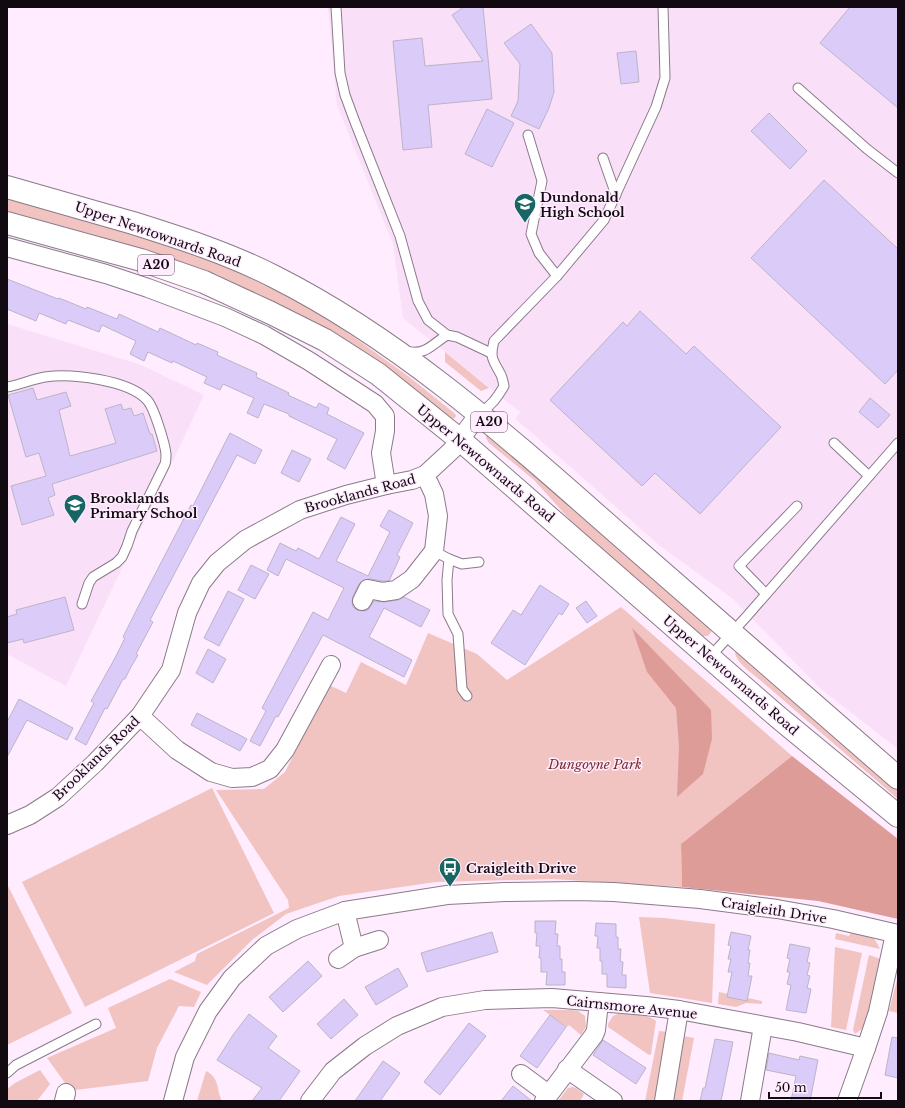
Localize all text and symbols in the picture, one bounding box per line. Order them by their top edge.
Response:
place label: Dundonald High School [540,189,625,221]
school or university icon: Dundonald High School [512,191,538,224]
street label: Upper Newtownards Road [72,198,243,271]
road number: A20 [138,255,174,275]
street label: Upper Newtownards Road [413,401,558,526]
road number: A20 [471,412,507,432]
street label: Brooklands Road [303,470,418,517]
place label: Brooklands Primary School [90,490,198,522]
school or university icon: Brooklands Primary School [62,492,88,525]
street label: Upper Newtownards Road [659,612,802,739]
street label: Brooklands Road [49,712,144,804]
park label: Dungoyne Park [547,756,642,773]
bus stop icon: Craigleith Drive [437,855,463,888]
place label: Craigleith Drive [466,860,577,877]
street label: Craigleith Drive [720,894,828,927]
street label: Cairnsmore Avenue [566,992,698,1023]
scale bar [769,1074,881,1100]
text: 50 m [775,1080,807,1095]

